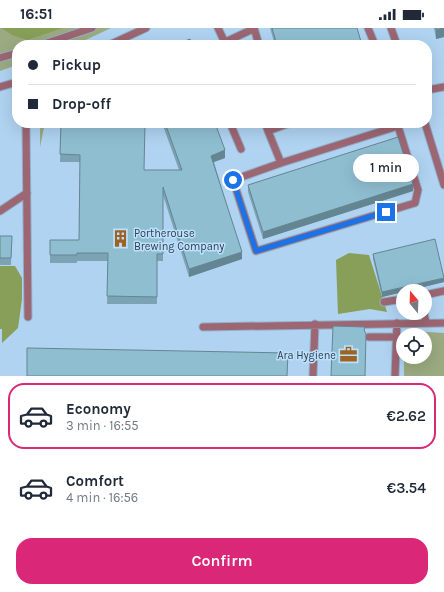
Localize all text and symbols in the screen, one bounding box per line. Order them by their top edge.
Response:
text: 16:51 [20,5,53,23]
text: Pickup [52,56,101,74]
text: Drop-off [52,95,111,113]
callout: 1 min [353,154,419,182]
text: 1 min [370,160,402,175]
route start [224,171,242,189]
route end [377,203,395,221]
place label: Portherouse Brewing Company [134,227,224,253]
building icon: Portherouse Brewing Company [111,229,131,249]
north arrow [396,284,432,320]
map controls [396,284,432,364]
button: locate [396,328,432,364]
office icon: Ara Hygiene [339,345,359,365]
place label: Ara Hygiene [277,349,336,362]
icon: car [18,398,54,434]
text: Economy [66,400,131,418]
text: €2.62 [387,407,426,425]
text: 3 min · 16:55 [66,418,139,433]
icon: car [18,470,54,506]
text: Comfort [66,472,124,490]
text: €3.54 [387,479,426,497]
text: 4 min · 16:56 [66,490,138,505]
button: Confirm [16,538,428,584]

